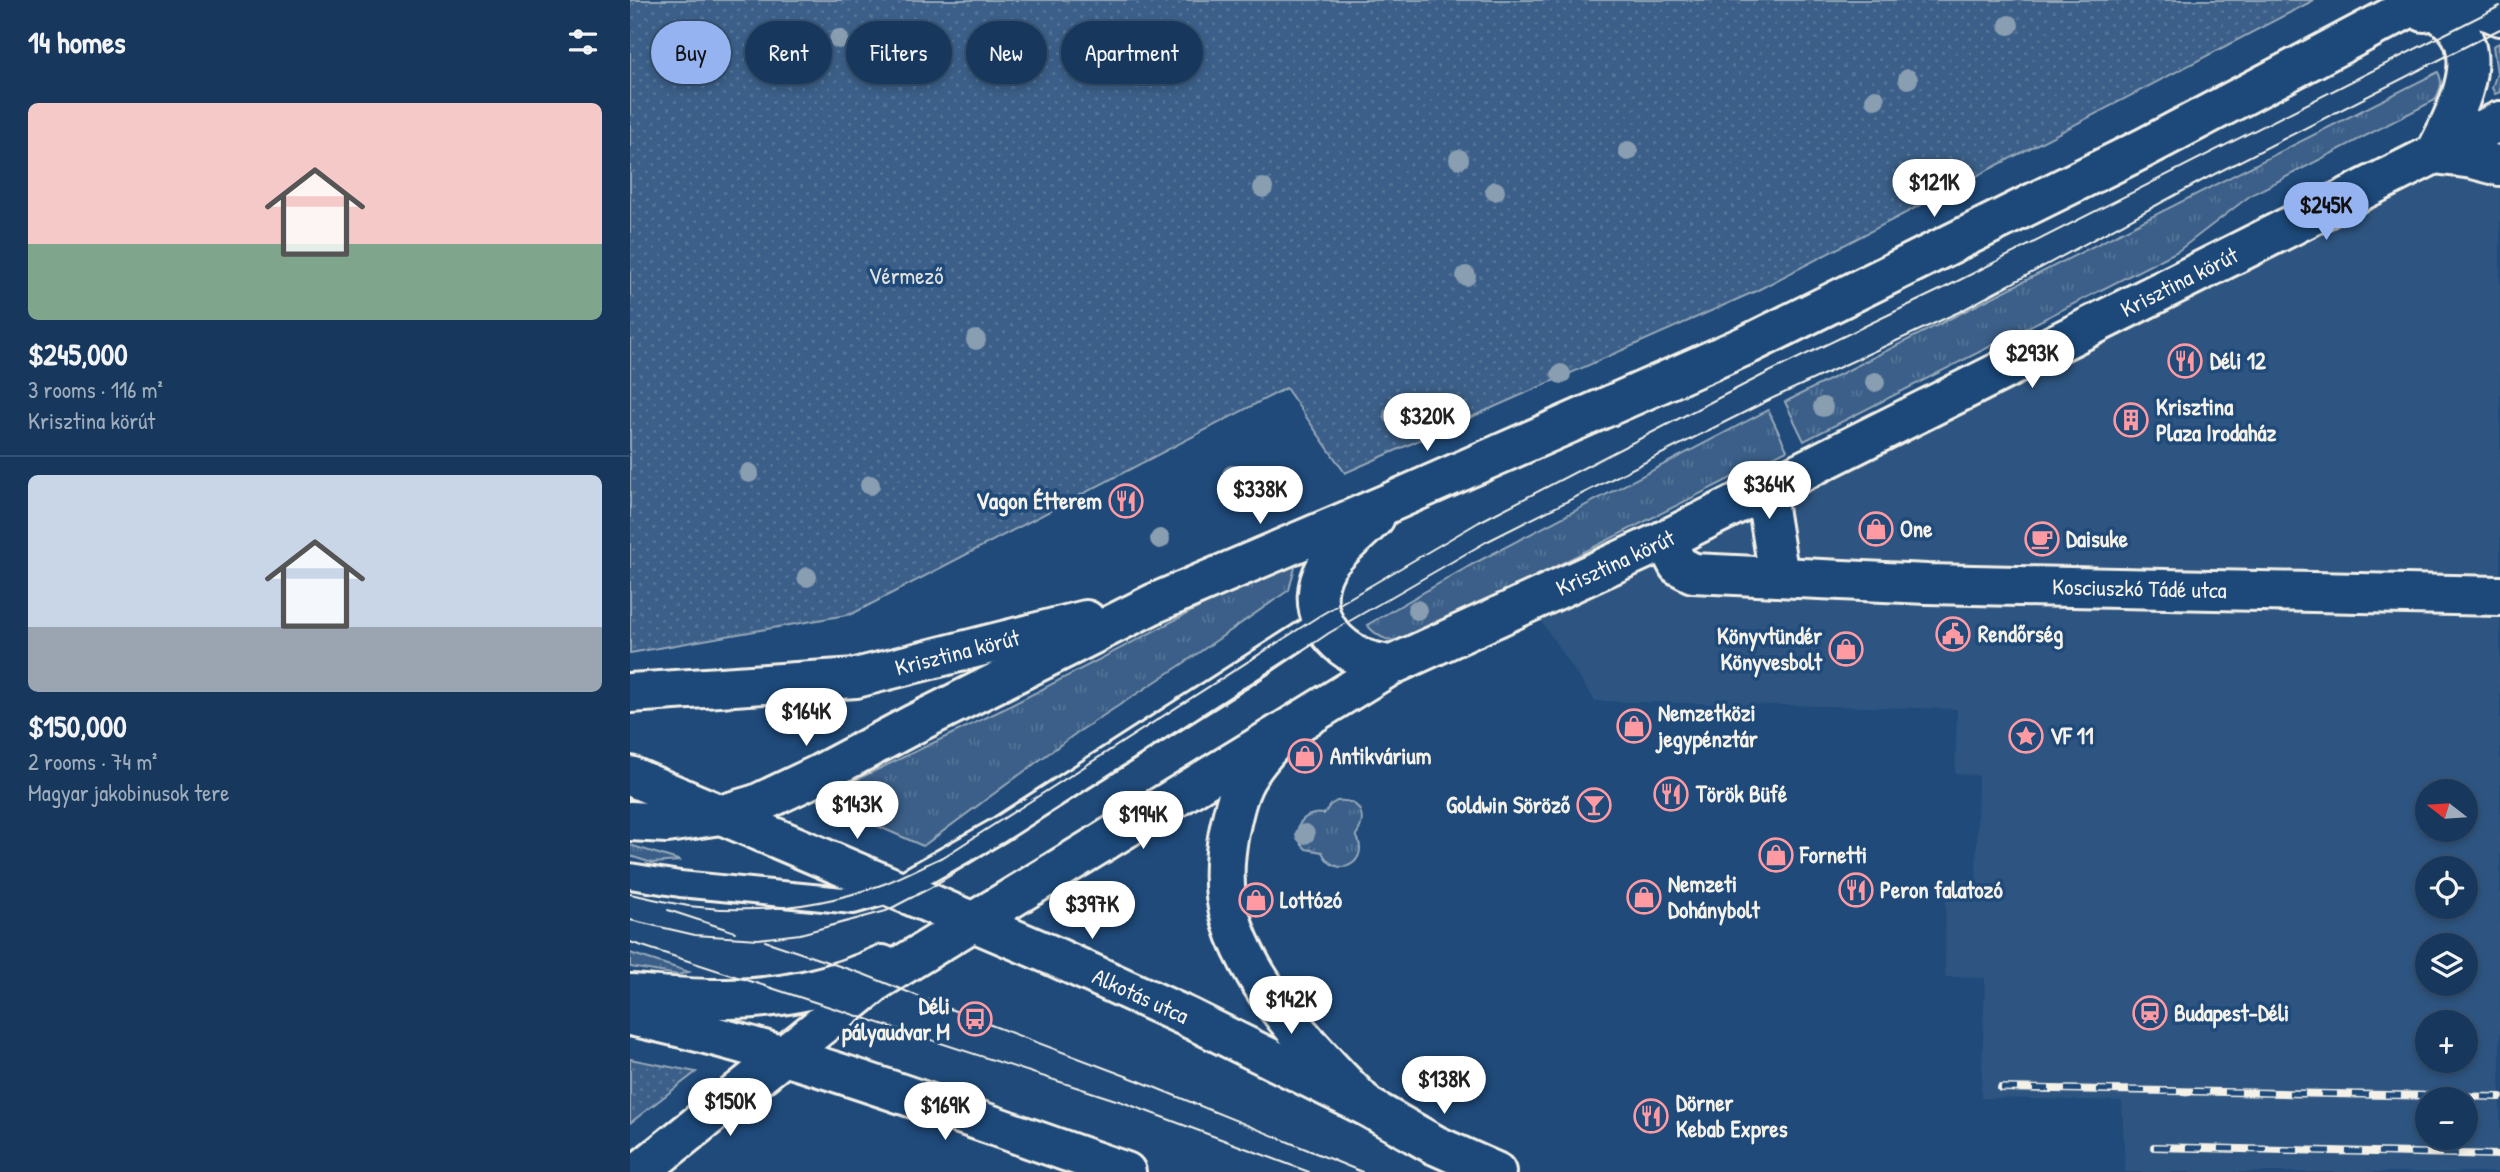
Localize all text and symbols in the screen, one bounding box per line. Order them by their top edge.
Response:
chip: Buy [651,21,731,84]
chip: Rent [745,21,832,84]
chip: Filters [846,21,952,84]
chip: New [966,21,1047,84]
chip: Apartment [1061,21,1203,84]
text: 14 homes [28,22,126,62]
icon: filters [564,23,602,61]
icon: home [252,149,378,275]
pin: $121K [1885,160,1983,219]
text: $121K [1908,166,1960,197]
pin: $245K [2277,182,2375,242]
text: $245K [2300,189,2352,220]
street label: Krisztina körút [2115,239,2244,324]
park label: Vérmező [869,260,943,291]
pin: $293K [1983,330,2081,390]
text: $245,000 [28,334,128,374]
text: $293K [2005,337,2059,368]
restaurant icon: Déli 12 [2166,342,2204,380]
place label: Déli 12 [2210,345,2266,376]
text: 3 rooms · 116 m² [28,374,163,405]
place label: Krisztina Plaza Irodaház [2156,391,2277,448]
pin: $320K [1378,393,1476,453]
text: $320K [1399,400,1455,431]
building icon: Krisztina Plaza Irodaház [2112,401,2150,439]
text: Krisztina körút [28,405,155,436]
pin: $364K [1720,462,1818,521]
pin: $338K [1211,466,1309,526]
text: $364K [1743,468,1795,499]
text: $338K [1233,473,1287,504]
restaurant icon: Vagon Étterem [1107,482,1145,520]
place label: Vagon Étterem [976,485,1102,517]
shop icon: One [1857,510,1895,548]
place label: One [1900,513,1933,544]
cafe icon: Daisuke [2023,520,2061,558]
icon: home [252,521,378,647]
street label: Krisztina körút [1551,521,1681,603]
place label: Daisuke [2066,523,2129,554]
street label: Kosciuszkó Tádé utca [2052,571,2227,605]
public building icon: Rendőrség [1934,615,1972,653]
place label: Rendőrség [1978,618,2063,650]
place label: Könyvtündér Könyvesbolt [1717,620,1823,678]
street label: Krisztina körút [892,621,1024,683]
shop icon: Könyvtündér Könyvesbolt [1827,630,1865,668]
pin: $164K [757,688,855,748]
text: $164K [781,695,831,726]
place label: Nemzetközi jegypénztár [1655,697,1758,755]
text: $150,000 [28,706,127,746]
shop icon: Nemzetközi jegypénztár [1615,707,1653,745]
place icon: VF 11 [2007,717,2045,755]
place label: VF 11 [2050,720,2094,751]
shop icon: Antikvárium [1286,737,1324,775]
place label: Antikvárium [1330,740,1432,771]
text: 2 rooms · 74 m² [28,746,157,777]
restaurant icon: Török Büfé [1652,775,1690,813]
text: Magyar jakobinusok tere [28,777,229,808]
place label: Török Büfé [1695,778,1788,809]
north arrow [2415,779,2478,842]
map controls [2415,779,2478,1150]
pin: $143K [808,782,906,841]
bar icon: Goldwin Söröző [1575,786,1613,824]
text: $143K [832,788,882,819]
place label: Goldwin Söröző [1446,789,1571,820]
pin: $194K [1094,792,1192,851]
text: $194K [1118,798,1168,829]
shop icon: Fornetti [1757,836,1795,874]
place label: Fornetti [1799,839,1867,870]
button: locate [2415,856,2478,919]
place label: Nemzeti Dohánybolt [1668,868,1761,926]
restaurant icon: Peron falatozó [1837,871,1875,909]
place label: Peron falatozó [1880,874,2003,905]
shop icon: Nemzeti Dohánybolt [1625,878,1663,916]
pin: $397K [1043,881,1141,941]
shop icon: Lottózó [1237,881,1275,919]
place label: Lottózó [1280,884,1343,915]
text: $397K [1065,888,1119,919]
button: layers [2415,933,2478,996]
street label: Alkotás utca [1088,960,1194,1031]
pin: $142K [1242,976,1340,1036]
text: $142K [1265,983,1317,1014]
place label: Déli pályaudvar M [842,990,950,1048]
station icon: Budapest-Déli [2131,994,2169,1032]
place label: Budapest-Déli [2174,997,2289,1029]
bus stop icon: Déli pályaudvar M [956,1000,994,1038]
button: + [2415,1010,2478,1073]
pin: $138K [1395,1056,1493,1116]
text: $138K [1418,1063,1470,1094]
pin: $150K [681,1078,779,1138]
pin: $169K [896,1082,994,1142]
text: $150K [704,1085,756,1116]
place label: Dörner Kebab Expres [1676,1087,1788,1145]
button: − [2415,1087,2478,1150]
text: $169K [920,1089,970,1120]
restaurant icon: Dörner Kebab Expres [1632,1097,1670,1135]

